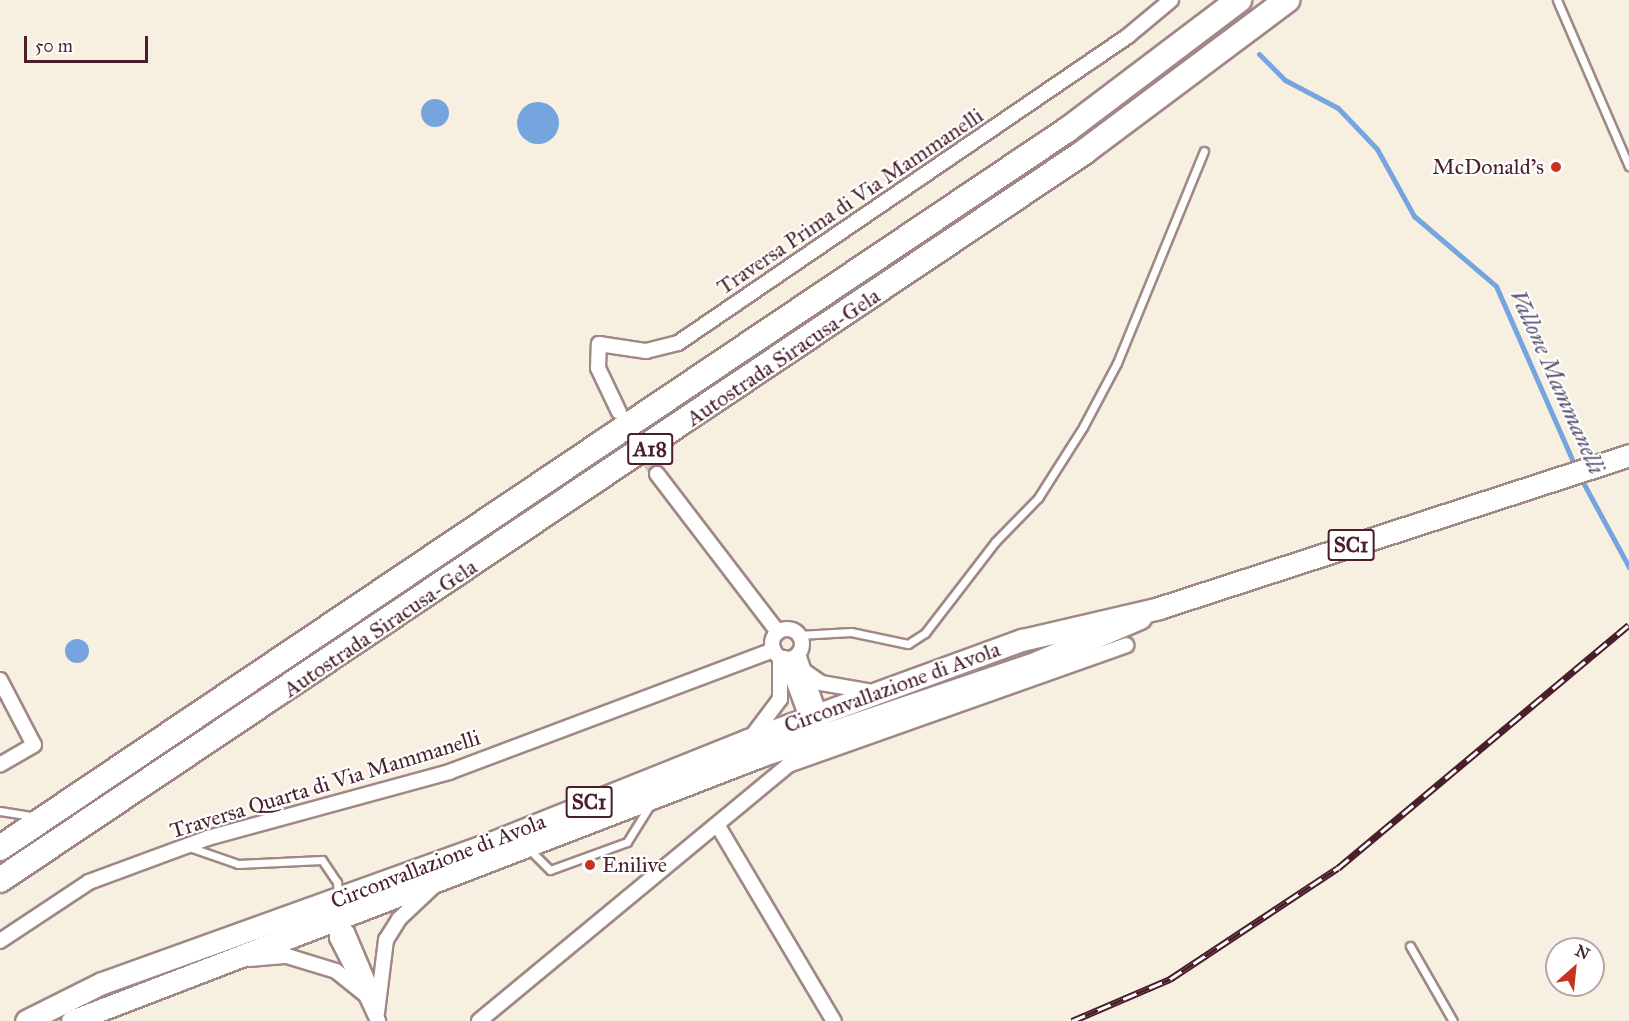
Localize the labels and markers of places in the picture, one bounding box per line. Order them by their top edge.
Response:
place label: McDonald's [1432,154,1544,180]
marker: McDonald's [1549,160,1563,174]
place label: Enilive [602,852,667,878]
marker: Enilive [583,858,597,872]

